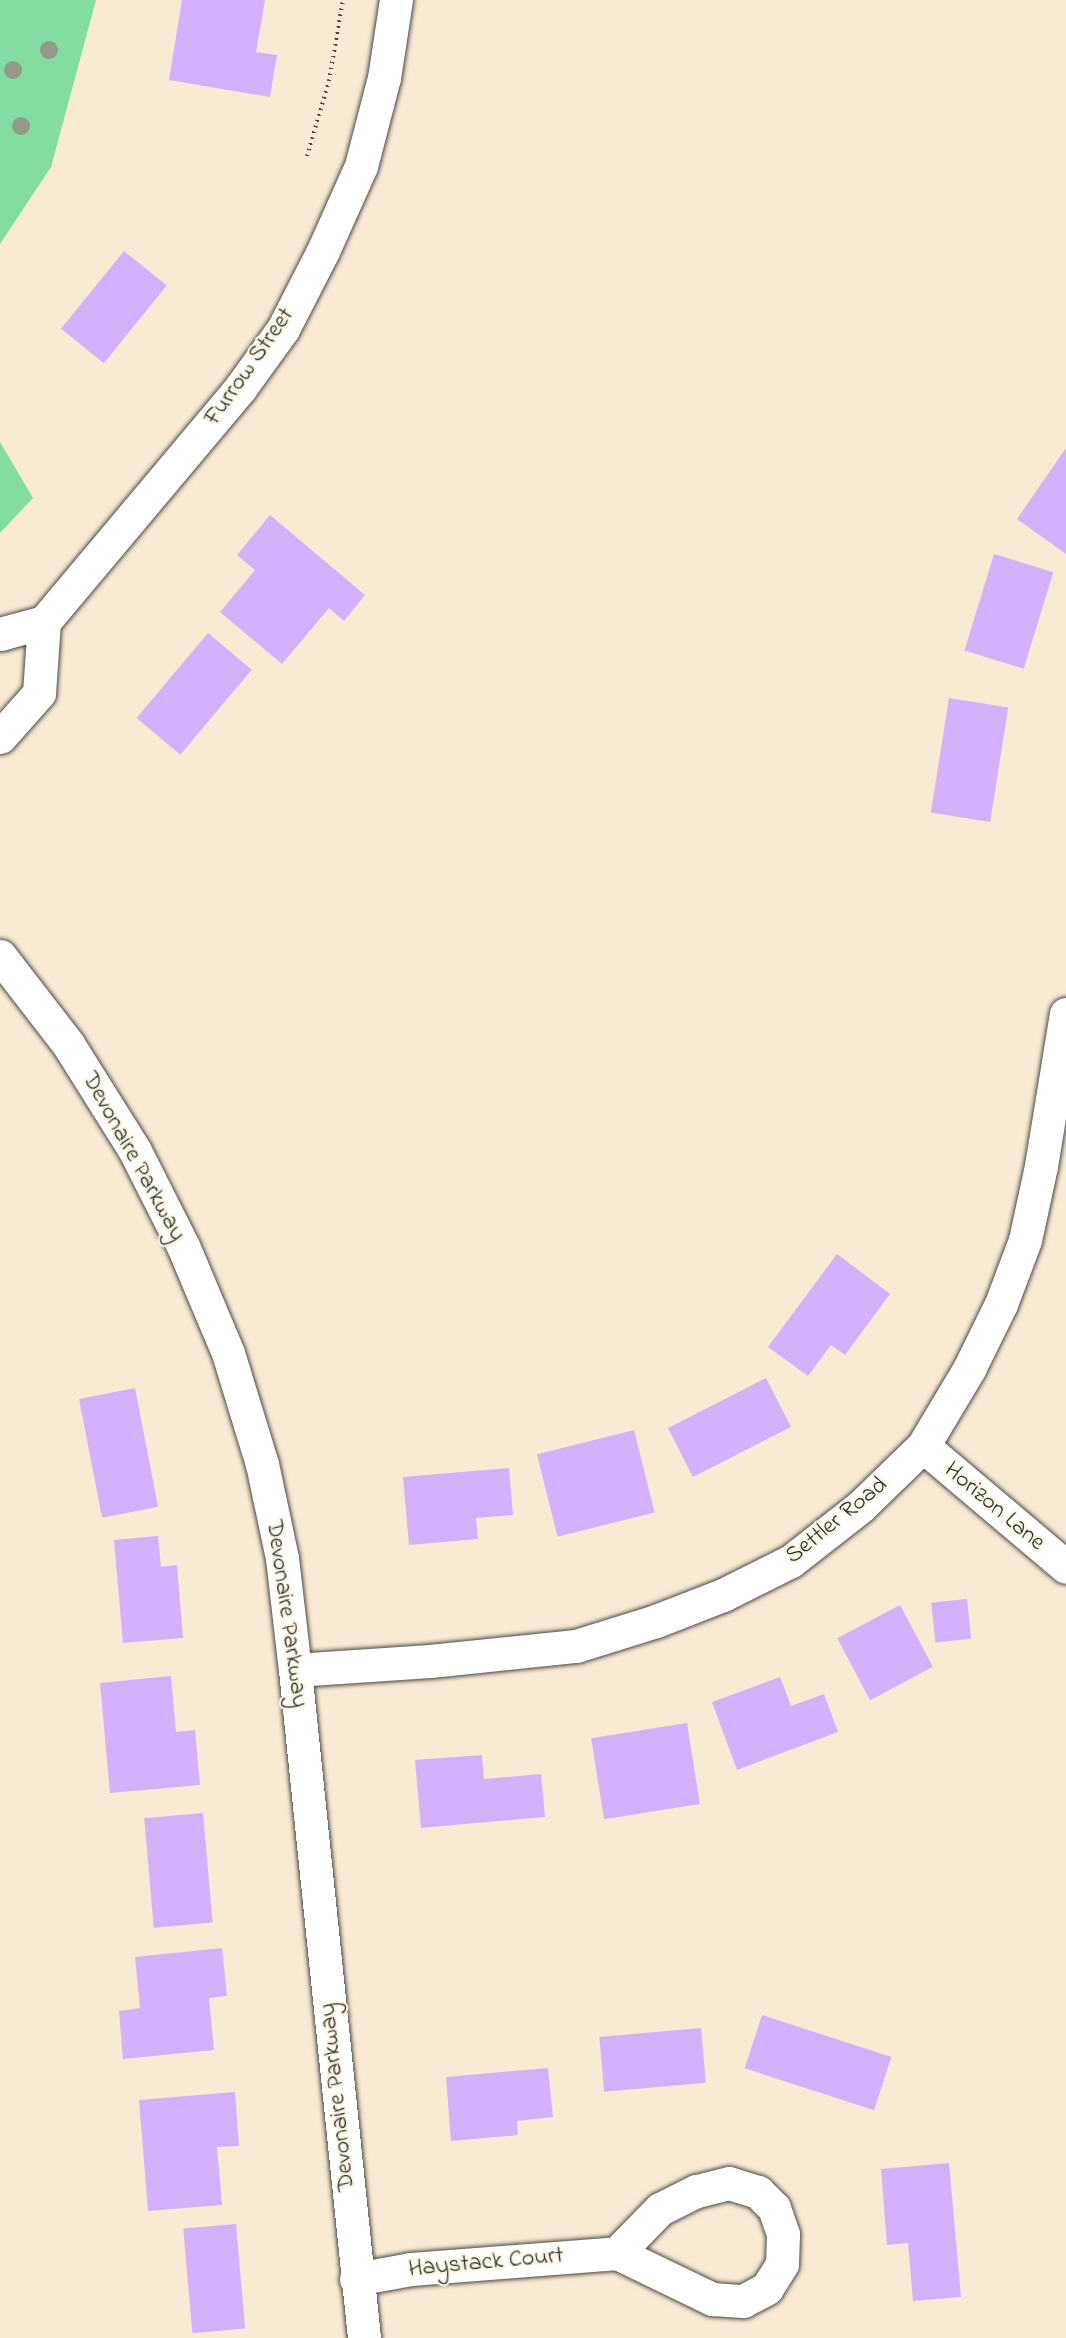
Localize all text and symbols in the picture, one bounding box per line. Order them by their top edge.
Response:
street label: Furrow Street [199,303,301,431]
street label: Devonaire Parkway [75,1067,191,1247]
street label: Horizon Lane [938,1456,1050,1558]
street label: Settler Road [780,1471,894,1571]
street label: Devonaire Parkway [259,1518,313,1710]
street label: Devonaire Parkway [314,2002,362,2192]
street label: Haystack Court [407,2242,565,2284]

